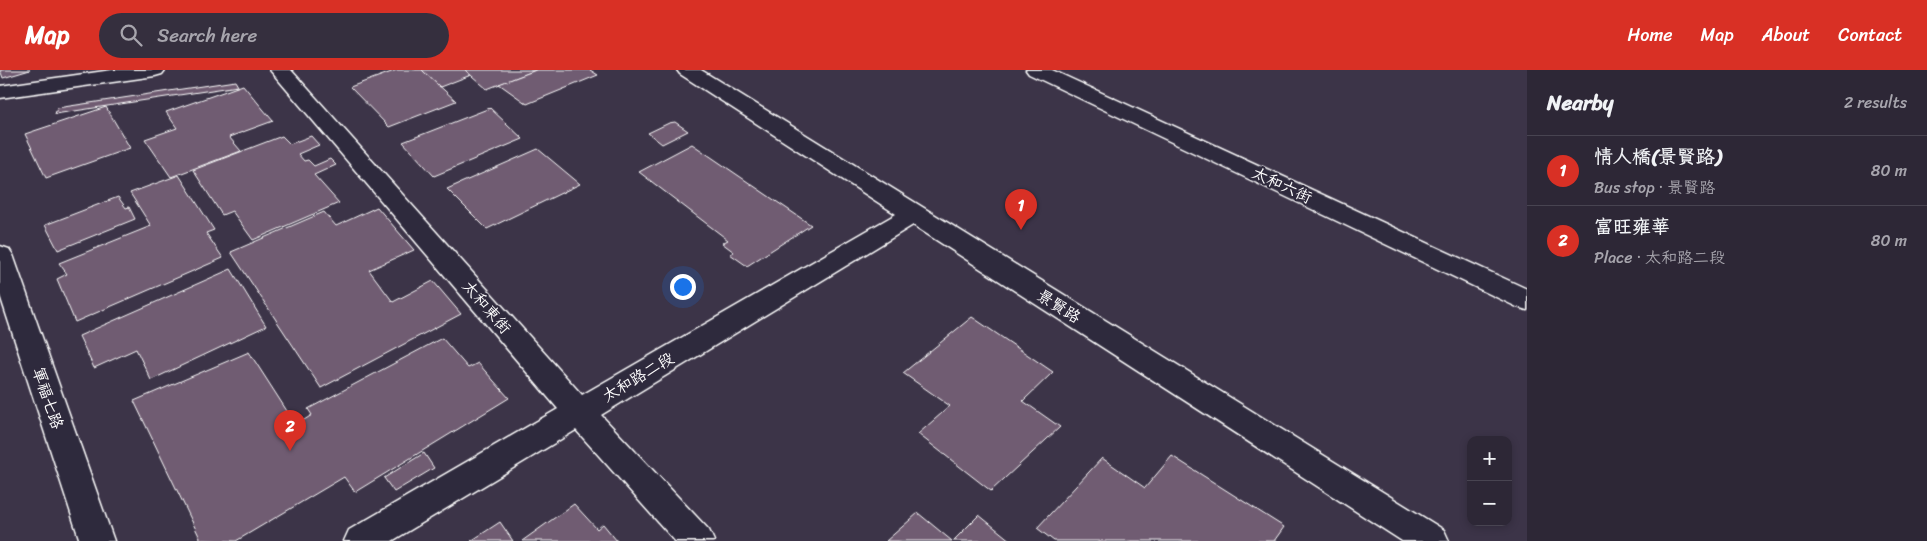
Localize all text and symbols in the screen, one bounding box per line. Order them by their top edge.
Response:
search box [99,13,449,58]
text: Map [25,14,69,56]
text: Search here [157,19,257,52]
text: Home [1628,19,1673,51]
text: Map [1701,19,1734,51]
text: About [1762,19,1810,51]
text: Contact [1838,19,1902,51]
icon: search [117,21,145,49]
text: Nearby [1547,84,1613,122]
text: 2 results [1844,88,1907,117]
text: 情人橋(景賢路) [1594,140,1721,173]
text: 1 [1560,156,1566,185]
text: 80 m [1871,156,1907,185]
street label: 太和六街 [1247,158,1317,212]
text: Bus stop · 景賢路 [1594,173,1715,202]
pin: 1 [1005,189,1037,230]
text: 富旺雍華 [1594,210,1670,243]
text: 2 [1558,226,1568,255]
text: 80 m [1871,226,1907,255]
text: Place · 太和路二段 [1594,243,1725,272]
street label: 太和東街 [455,273,519,341]
your location [670,274,696,300]
street label: 景賢路 [1031,281,1087,331]
street label: 太和路二段 [596,344,680,410]
street label: 軍福七路 [24,363,72,433]
pin: 2 [274,410,306,451]
map controls [1467,436,1512,526]
button: + [1467,436,1512,481]
button: − [1467,481,1512,526]

